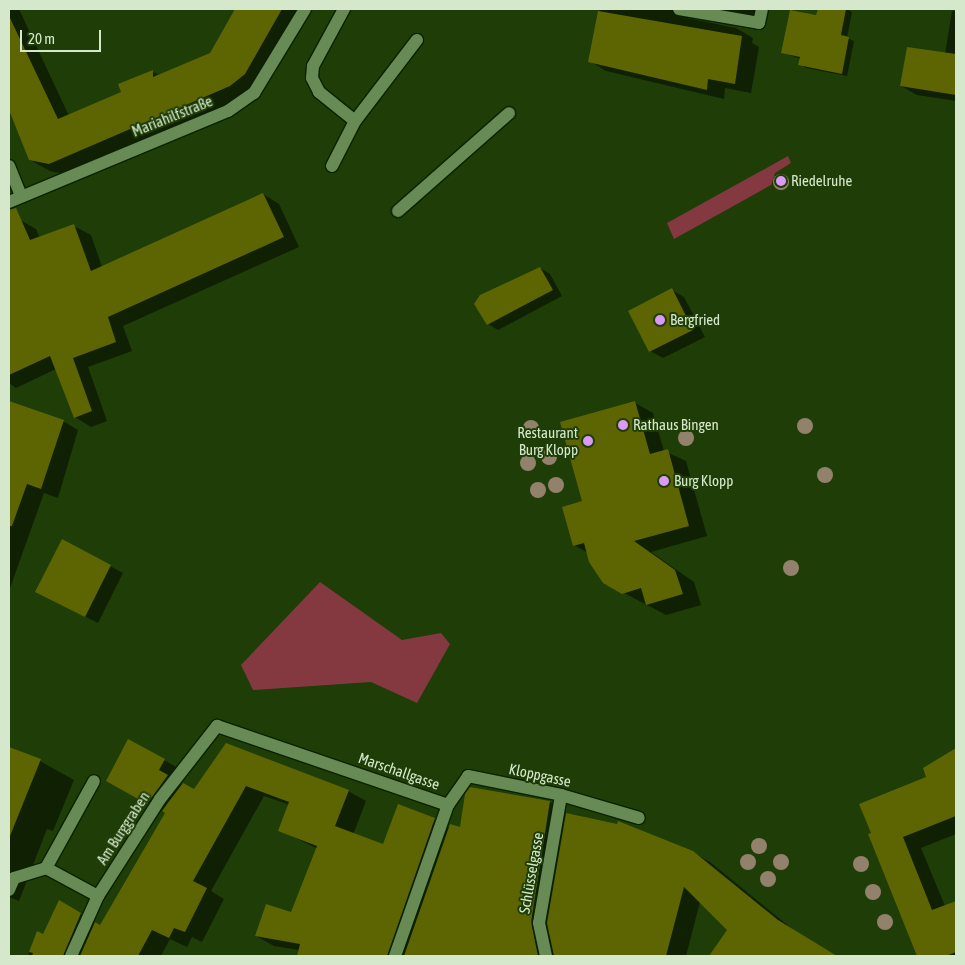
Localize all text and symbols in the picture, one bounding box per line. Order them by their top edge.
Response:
scale bar [22,20,104,52]
text: 20 m [28,30,55,47]
street label: Mariahilfstraße [129,92,215,140]
place label: Riedelruhe [791,172,852,190]
marker: Riedelruhe [775,175,787,187]
place label: Bergfried [670,311,720,329]
marker: Bergfried [654,314,666,326]
place label: Rathaus Bingen [633,416,719,434]
marker: Rathaus Bingen [617,419,629,431]
place label: Restaurant Burg Klopp [517,423,578,458]
marker: Restaurant Burg Klopp [582,435,594,447]
place label: Burg Klopp [674,472,733,490]
marker: Burg Klopp [658,475,670,487]
street label: Marschallgasse [356,749,442,793]
street label: Kloppgasse [507,760,573,790]
street label: Am Burggraben [93,788,153,868]
street label: Schlüsselgasse [515,831,547,915]

